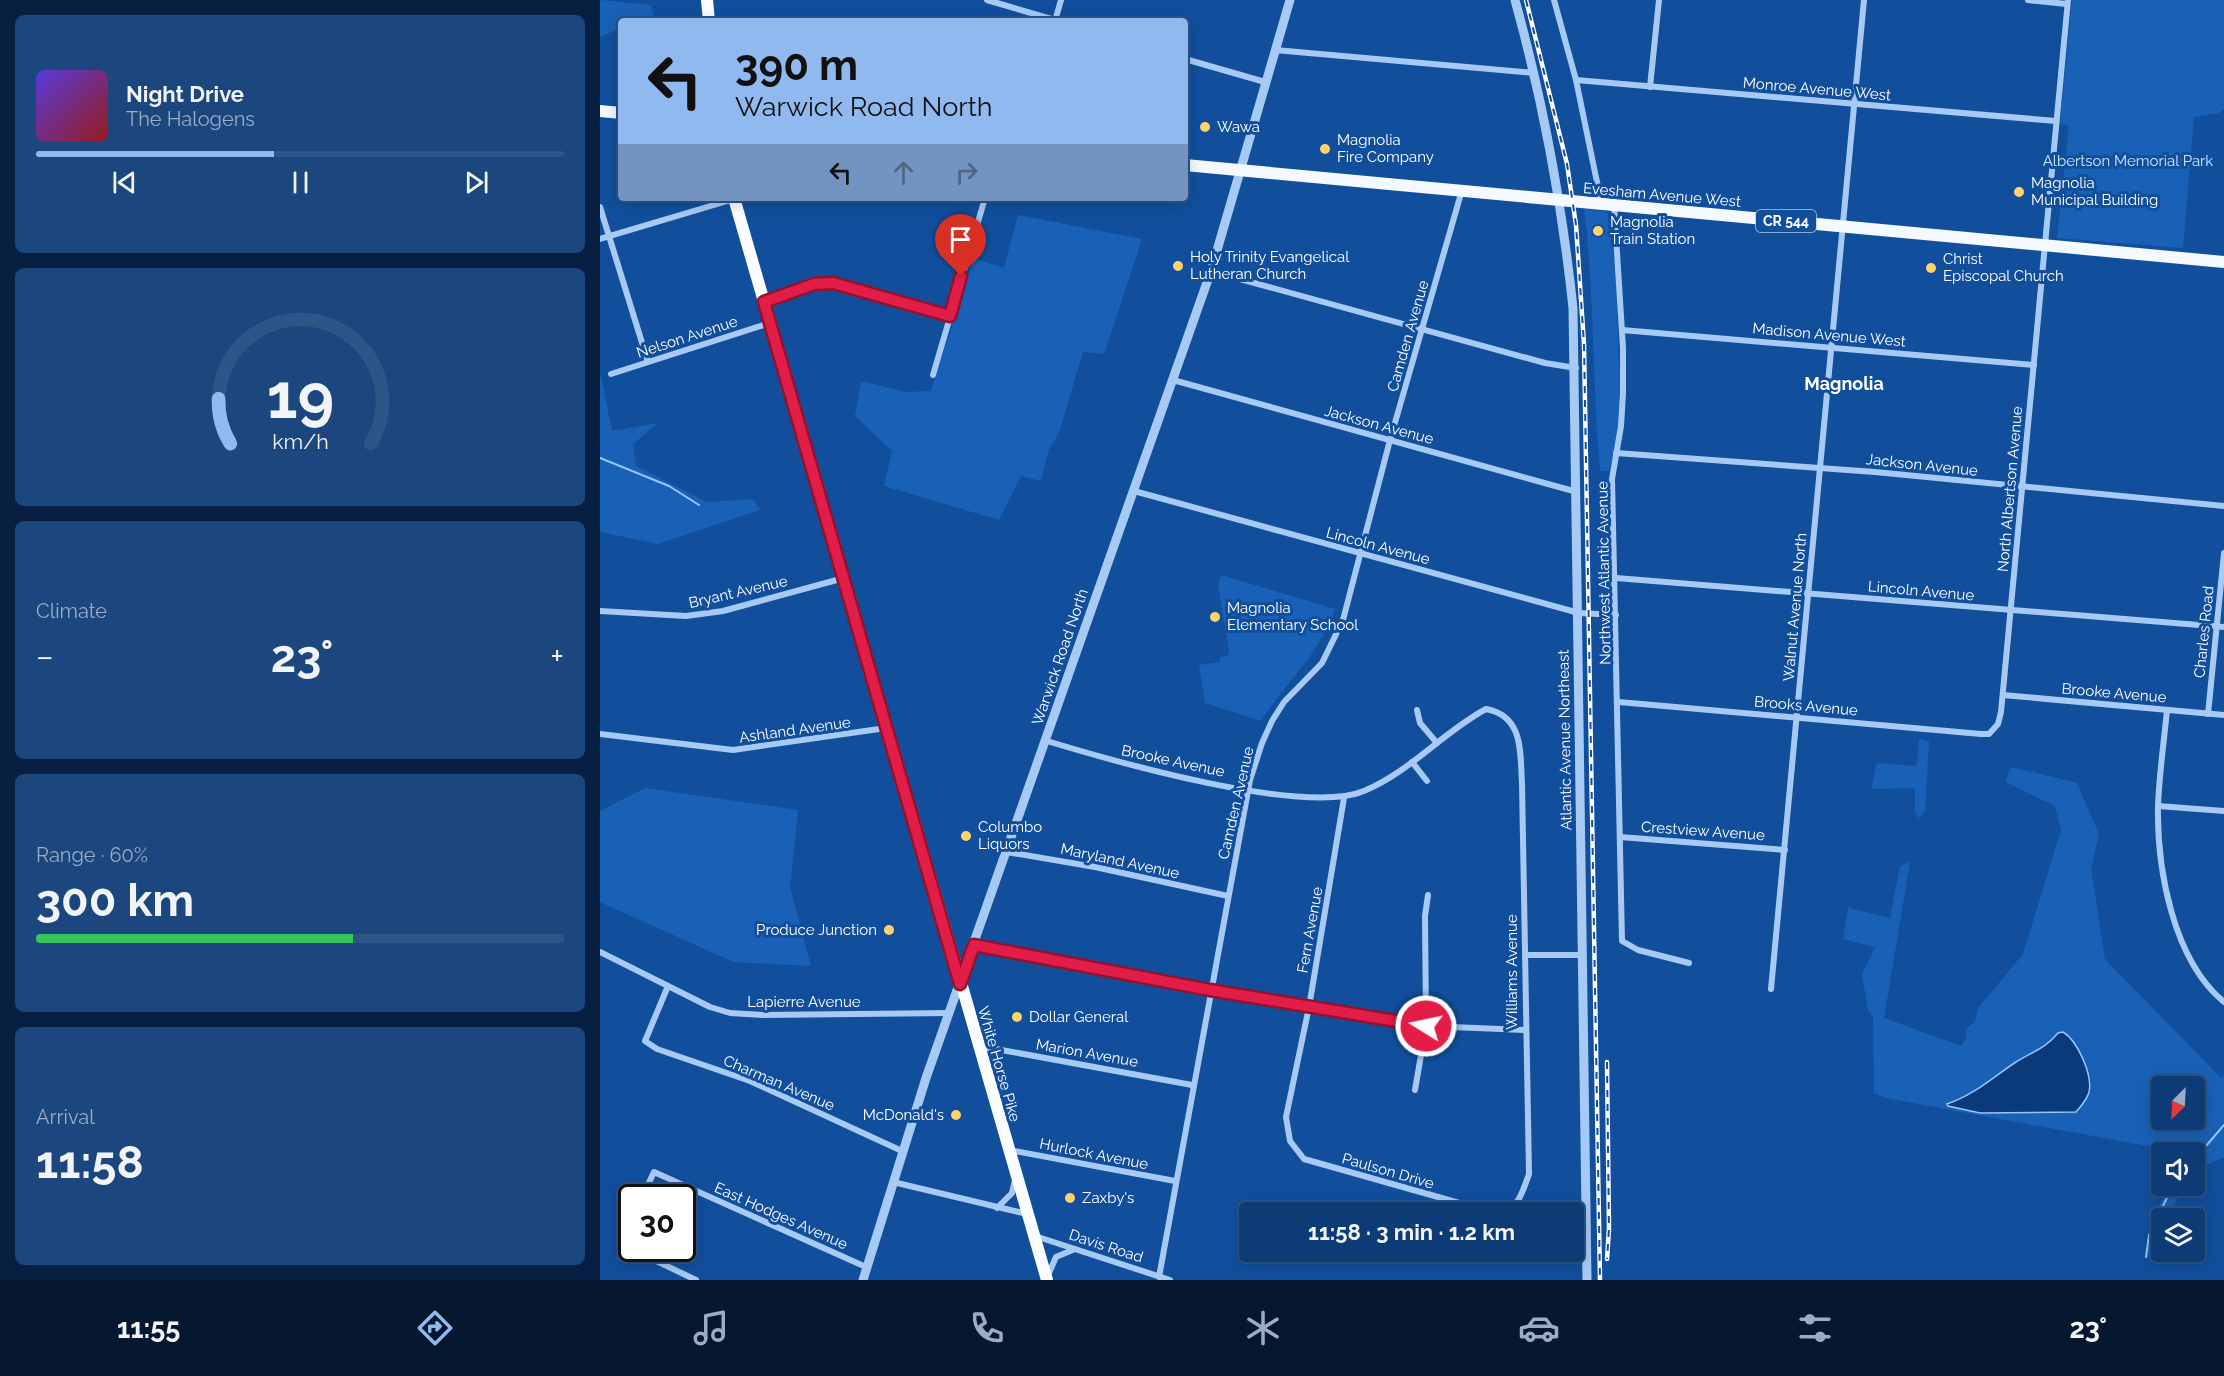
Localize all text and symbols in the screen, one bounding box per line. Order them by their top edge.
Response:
text: 390 m [735,41,858,90]
icon: left [636,42,714,120]
street label: Monroe Avenue West [1742,74,1892,104]
text: Night Drive [126,81,244,107]
text: Warwick Road North [735,91,992,122]
text: The Halogens [126,107,255,131]
place label: Wawa [1217,118,1260,136]
marker: Wawa [1198,120,1212,134]
place label: Magnolia Fire Company [1337,131,1434,166]
marker: Magnolia Fire Company [1318,142,1332,156]
park label: Albertson Memorial Park [2043,152,2213,170]
icon: left [824,156,857,189]
icon: ahead [887,156,920,189]
icon: right [950,156,983,189]
icon: previous [108,166,141,199]
icon: pause [284,166,317,199]
icon: next [460,166,493,199]
place label: Magnolia Municipal Building [2031,174,2158,209]
street label: Evesham Avenue West [1582,179,1742,211]
marker: Magnolia Municipal Building [2012,185,2026,199]
road number: CR 544 [1756,210,1816,232]
place label: Magnolia Train Station [1610,213,1695,248]
pin [935,214,986,276]
icon: arrive [944,223,977,256]
marker: Magnolia Train Station [1591,224,1605,238]
place label: Holy Trinity Evangelical Lutheran Church [1190,248,1350,283]
place label: Christ Episcopal Church [1943,250,2064,285]
marker: Holy Trinity Evangelical Lutheran Church [1171,259,1185,273]
marker: Christ Episcopal Church [1924,261,1938,275]
street label: Camden Avenue [1383,278,1433,394]
street label: Nelson Avenue [634,312,740,362]
street label: Madison Avenue West [1752,319,1906,351]
text: 19 [266,359,334,433]
district label: Magnolia [1804,373,1884,394]
street label: Jackson Avenue [1322,402,1436,448]
street label: North Albertson Avenue [1994,405,2026,573]
text: km/h [272,429,328,454]
street label: Jackson Avenue [1865,450,1979,480]
street label: Northwest Atlantic Avenue [1593,481,1615,665]
street label: Lincoln Avenue [1324,524,1432,569]
street label: Walnut Avenue North [1780,532,1810,682]
street label: Bryant Avenue [687,572,789,612]
street label: Lincoln Avenue [1867,577,1975,605]
street label: Charles Road [2190,585,2218,679]
street label: Warwick Road North [1028,586,1092,728]
text: Climate [36,599,107,623]
place label: Magnolia Elementary School [1227,599,1359,634]
marker: Magnolia Elementary School [1208,610,1222,624]
text: 23° [271,630,333,683]
text: − [36,637,54,676]
text: + [550,637,564,676]
street label: Atlantic Avenue Northeast [1554,649,1576,831]
street label: Brooke Avenue [2061,679,2167,707]
street label: Brooks Avenue [1753,692,1859,720]
street label: Ashland Avenue [738,713,852,747]
street label: Brooke Avenue [1120,741,1227,781]
street label: Camden Avenue [1214,745,1258,861]
place label: Columbo Liquors [978,818,1042,853]
street label: Crestview Avenue [1641,818,1766,844]
marker: Columbo Liquors [959,829,973,843]
street label: Maryland Avenue [1059,840,1181,882]
text: Range · 60% [36,843,148,867]
text: 300 km [36,874,194,927]
street label: Fern Avenue [1294,885,1326,974]
street label: Williams Avenue [1503,914,1521,1030]
place label: Produce Junction [756,921,877,939]
marker: Produce Junction [882,923,896,937]
street label: Lapierre Avenue [747,993,861,1011]
position arrow [1394,994,1458,1058]
street label: White Horse Pike [974,1004,1024,1124]
place label: Dollar General [1029,1008,1129,1026]
marker: Dollar General [1010,1010,1024,1024]
street label: Marion Avenue [1034,1035,1140,1071]
street label: Charman Avenue [721,1051,838,1115]
north arrow [2151,1076,2205,1130]
map controls [2151,1076,2205,1262]
text: Arrival [36,1105,95,1129]
place label: McDonald's [863,1106,944,1124]
marker: McDonald's [949,1108,963,1122]
street label: Hurlock Avenue [1038,1135,1150,1173]
text: 11:58 [36,1136,144,1189]
button: sound [2151,1142,2205,1196]
street label: Paulson Drive [1340,1149,1436,1193]
street label: East Hodges Avenue [712,1179,851,1254]
speed limit sign: 30 [618,1184,696,1262]
place label: Zaxby's [1082,1189,1134,1207]
marker: Zaxby's [1063,1191,1077,1205]
button: layers [2151,1208,2205,1262]
text: 11:58 · 3 min · 1.2 km [1308,1219,1515,1245]
street label: Davis Road [1067,1226,1145,1266]
icon: directions [414,1307,456,1349]
icon: music [690,1307,732,1349]
icon: phone [966,1307,1008,1349]
icon: climate [1242,1307,1284,1349]
icon: car [1518,1307,1560,1349]
icon: filters [1794,1307,1836,1349]
text: 11:55 [117,1313,180,1344]
text: 23° [2069,1313,2107,1344]

